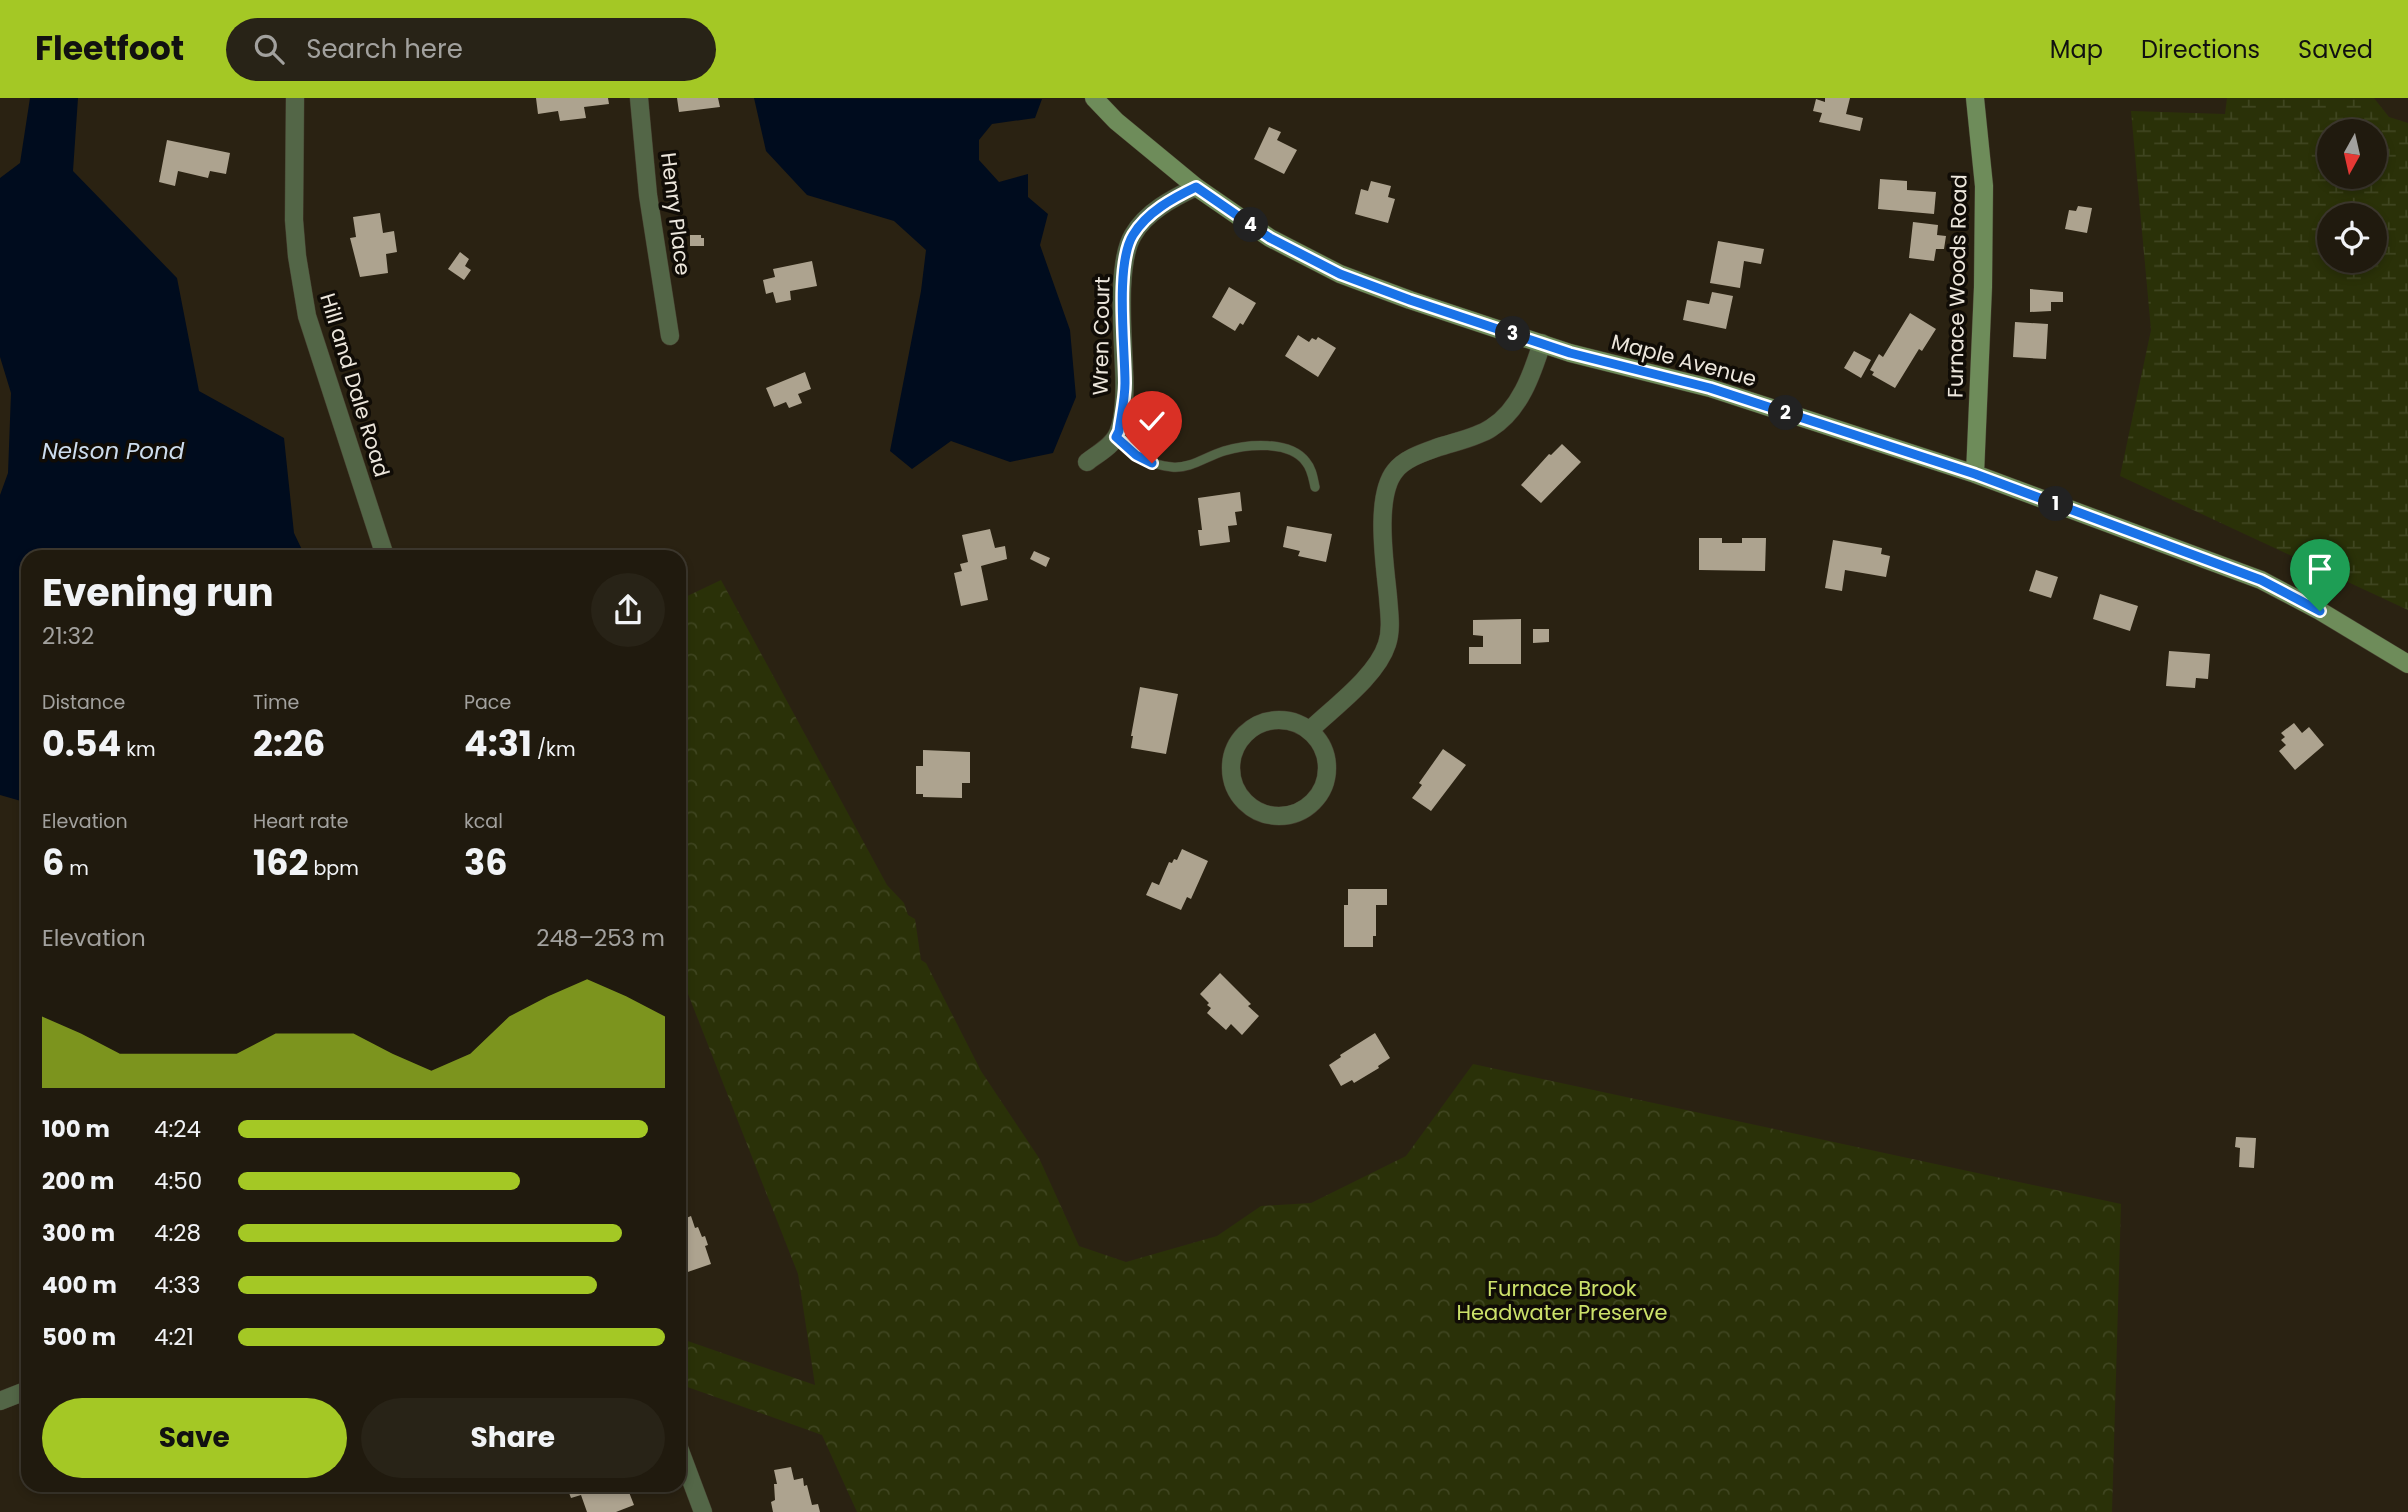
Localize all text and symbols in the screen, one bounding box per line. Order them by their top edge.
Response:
search box [226,18,716,81]
text: Fleetfoot [35,25,184,72]
icon: search [250,30,288,68]
text: Search here [306,31,463,67]
text: Map [2050,33,2103,66]
text: Directions [2141,33,2260,66]
text: Saved [2298,33,2373,66]
north arrow [2317,119,2387,189]
map controls [2317,119,2387,273]
street label: Henry Place [654,151,698,277]
street label: Furnace Woods Road [1941,174,1973,398]
button: locate [2317,203,2387,273]
pin: 4 [1234,208,1268,242]
text: 4 [1244,211,1257,238]
street label: Wren Court [1085,276,1117,396]
street label: Hill and Dale Road [313,290,397,480]
pin: 3 [1496,316,1530,352]
text: 3 [1507,320,1518,347]
street label: Maple Avenue [1608,327,1760,393]
pin [1122,391,1182,463]
pin: 2 [1768,396,1803,430]
text: 2 [1780,399,1791,426]
icon: check [1133,402,1171,440]
water label: Nelson Pond [42,435,185,467]
pin: 1 [2038,486,2074,522]
text: 1 [2052,490,2059,517]
pin [2290,539,2350,611]
icon: arrive [2301,550,2339,588]
text: Evening run [42,566,274,619]
button: share [591,573,665,647]
text: 21:32 [42,620,94,652]
text: Distance [42,689,125,716]
text: Time [253,689,299,716]
text: Pace [464,689,511,716]
text: 0.54 [42,719,121,768]
text: 2:26 [253,719,325,768]
text: 4:31 [464,719,532,768]
text: km [121,736,156,763]
text: /km [532,736,575,763]
text: Elevation [42,808,128,835]
text: Heart rate [253,808,348,835]
text: kcal [464,808,503,835]
text: 6 [42,838,64,887]
text: 162 [253,838,308,887]
text: 36 [464,838,507,887]
text: m [64,855,89,882]
text: bpm [308,855,359,882]
text: Elevation [42,922,146,954]
text: 248–253 m [536,922,665,954]
text: 100 m [42,1113,110,1145]
text: 4:24 [154,1113,201,1145]
text: 200 m [42,1165,114,1197]
text: 4:50 [154,1165,202,1197]
text: 300 m [42,1217,115,1249]
text: 4:28 [154,1217,201,1249]
text: 400 m [42,1269,117,1301]
text: 4:33 [154,1269,200,1301]
park label: Furnace Brook Headwater Preserve [1456,1274,1668,1327]
text: 500 m [42,1321,116,1353]
text: 4:21 [154,1321,194,1353]
button: Save [42,1398,347,1478]
button: Share [361,1398,665,1478]

